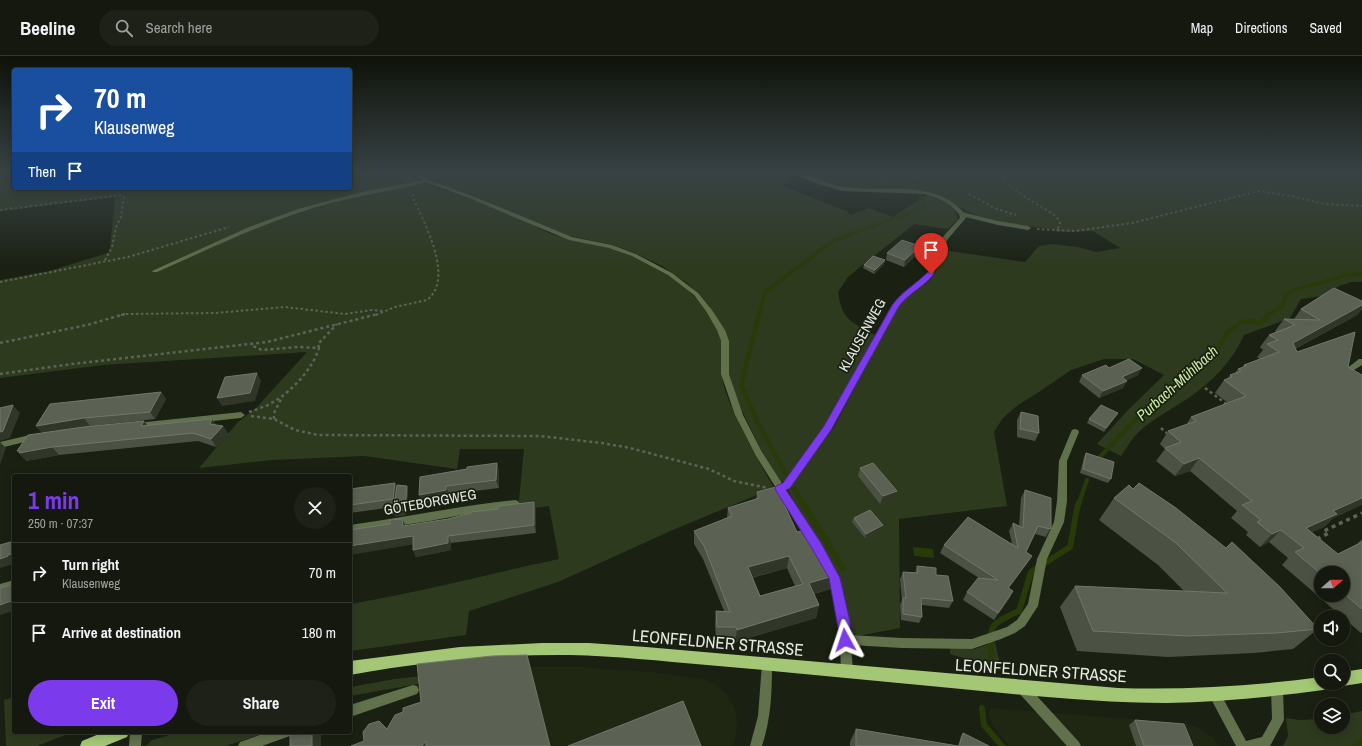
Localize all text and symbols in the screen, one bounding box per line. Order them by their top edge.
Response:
search box [99,10,379,46]
text: Beeline [20,15,75,41]
icon: search [113,17,135,39]
text: Search here [145,17,212,38]
text: Map [1191,19,1213,37]
text: Directions [1235,19,1287,37]
text: Saved [1309,19,1342,37]
text: 70 m [94,79,146,117]
icon: right [28,84,80,136]
text: Klausenweg [94,115,174,140]
icon: arrive [64,160,86,182]
text: Then [28,161,56,182]
pin [914,233,948,274]
icon: arrive [920,239,942,261]
street label: KLAUSENWEG [834,295,890,375]
water label: Purbach-Mühlbach [1132,341,1223,425]
text: 1 min [28,484,79,516]
street label: GÖTEBORGWEG [382,485,478,519]
button: close [294,487,336,529]
text: 250 m · 07:37 [28,515,93,532]
text: Turn right [62,554,119,575]
icon: right [28,562,50,584]
text: 70 m [309,562,336,583]
north arrow [1314,566,1350,602]
map controls [1314,566,1350,734]
text: Klausenweg [62,575,120,592]
button: sound [1314,610,1350,646]
position arrow [824,619,866,661]
icon: arrive [28,622,50,644]
text: Arrive at destination [62,622,181,643]
text: 180 m [302,622,336,643]
street label: LEONFELDNER STRASSE [631,623,805,661]
street label: LEONFELDNER STRASSE [954,653,1128,687]
button: search [1314,654,1350,690]
button: Exit [28,680,178,726]
button: Share [186,680,336,726]
button: layers [1314,698,1350,734]

